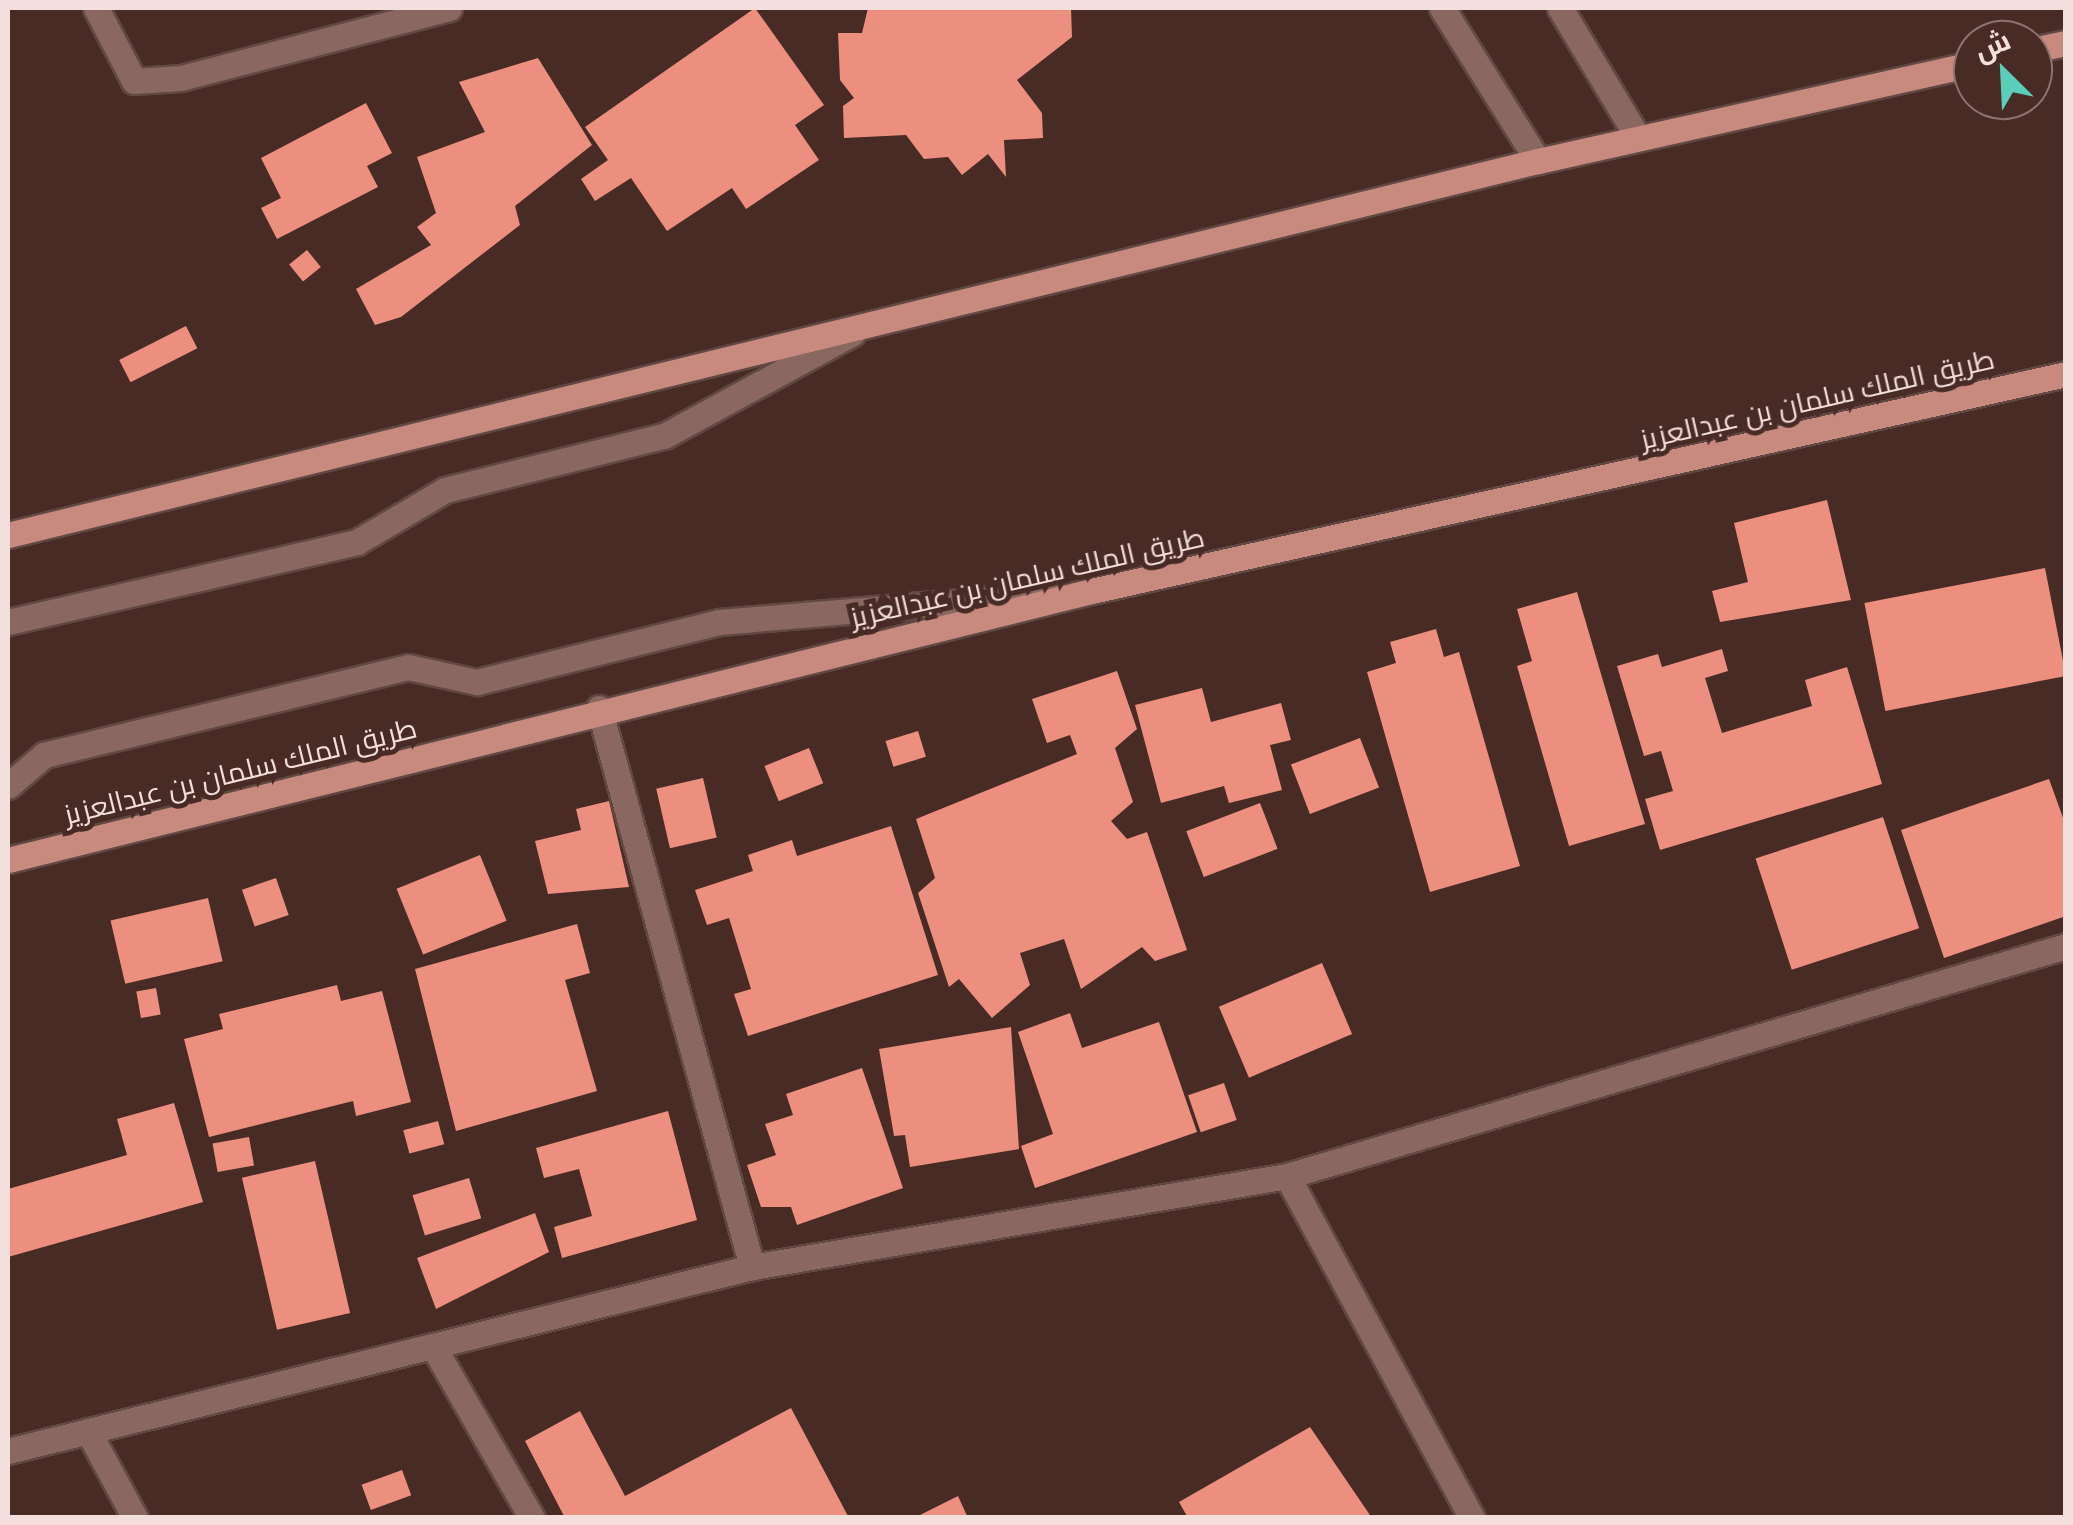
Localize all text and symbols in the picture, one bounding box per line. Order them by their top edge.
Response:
north arrow [1953,20,2053,120]
text: ش [1968,22,2015,67]
street label: طريق الملك سلمان بن عبدالعزيز [1637,341,1997,455]
street label: طريق الملك سلمان بن عبدالعزيز [847,519,1207,633]
street label: طريق الملك سلمان بن عبدالعزيز [60,710,420,830]

